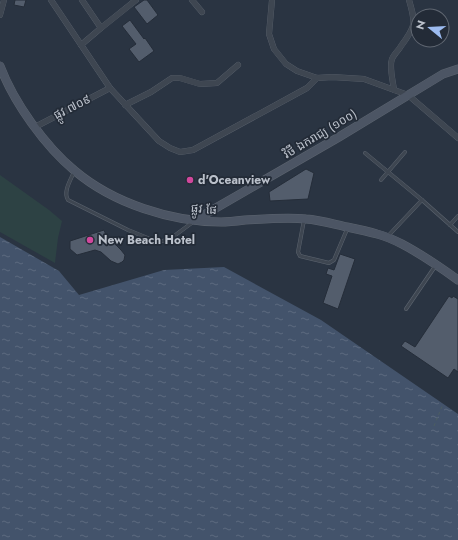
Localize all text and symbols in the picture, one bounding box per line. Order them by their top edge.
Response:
north arrow [410,8,450,48]
text: N [412,18,429,32]
street label: ផ្លូវ ៧០៩ [50,90,94,125]
street label: វិថី ឯករាជ្យ (១០០) [280,105,360,163]
place label: d'Oceanview [198,171,271,189]
marker: d'Oceanview [185,175,195,185]
street label: ផ្លូវ ផែ [190,199,218,221]
place label: New Beach Hotel [98,231,195,249]
marker: New Beach Hotel [85,235,95,245]

